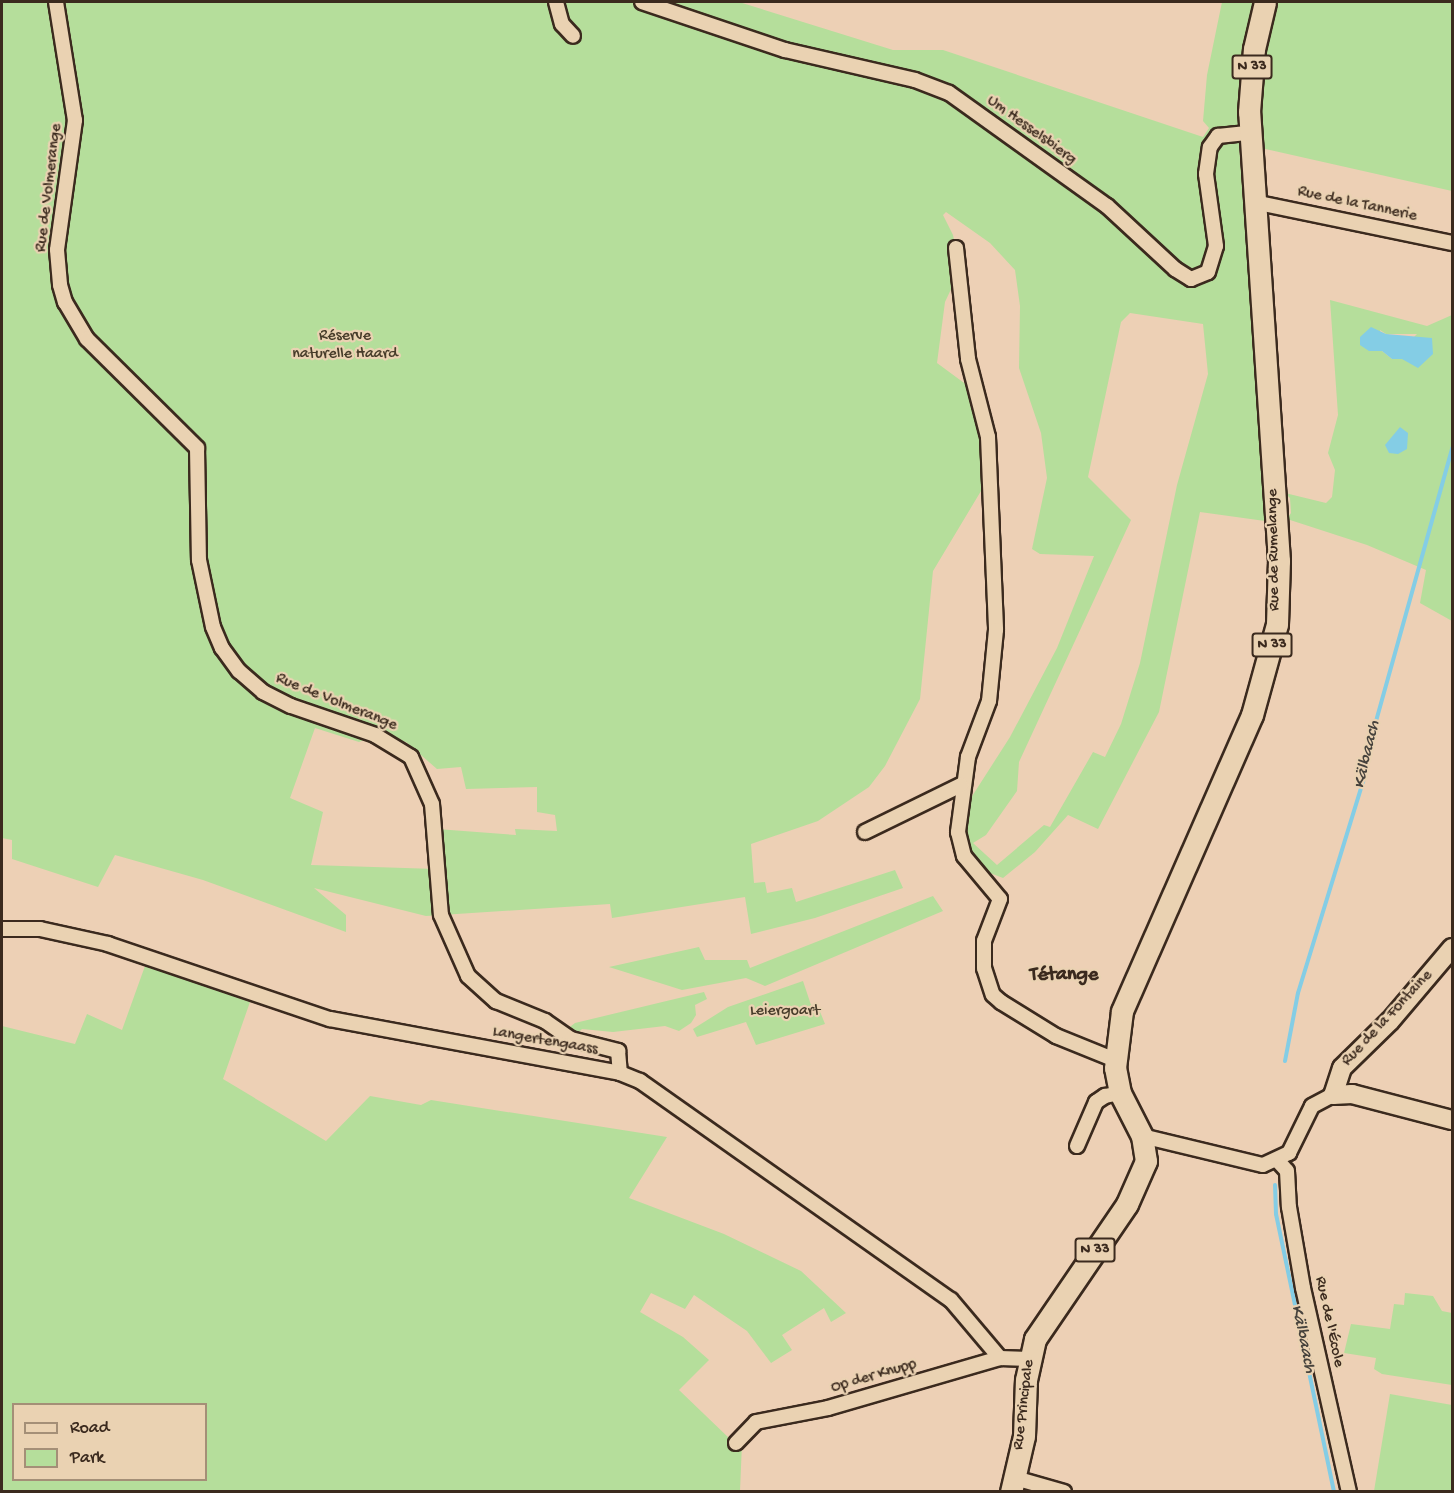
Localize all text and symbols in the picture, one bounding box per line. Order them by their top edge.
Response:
road number: N 33 [1231,55,1273,79]
street label: Um Hesselsbierg [982,92,1080,170]
street label: Rue de Volmerange [33,123,67,253]
street label: Rue de la Tannerie [1296,183,1418,227]
park label: Réserve naturelle Haard [292,327,398,365]
street label: Rue de Rumelange [1264,489,1286,611]
road number: N 33 [1251,633,1293,657]
street label: Rue de Volmerange [273,670,399,736]
water label: Kälbaach [1350,719,1386,791]
district label: Tétange [1030,963,1098,987]
street label: Rue de la Fontaine [1339,967,1437,1071]
park label: Leiergoart [750,1002,820,1022]
street label: Langertengaass [491,1023,599,1061]
road number: N 33 [1074,1238,1116,1262]
street label: Rue de l'École [1309,1275,1347,1369]
water label: Kälbaach [1284,1303,1320,1375]
street label: Op der Knupp [829,1356,919,1398]
street label: Rue Principale [1010,1359,1040,1451]
legend [12,1403,207,1481]
text: Road [70,1418,109,1439]
text: Park [70,1448,104,1469]

